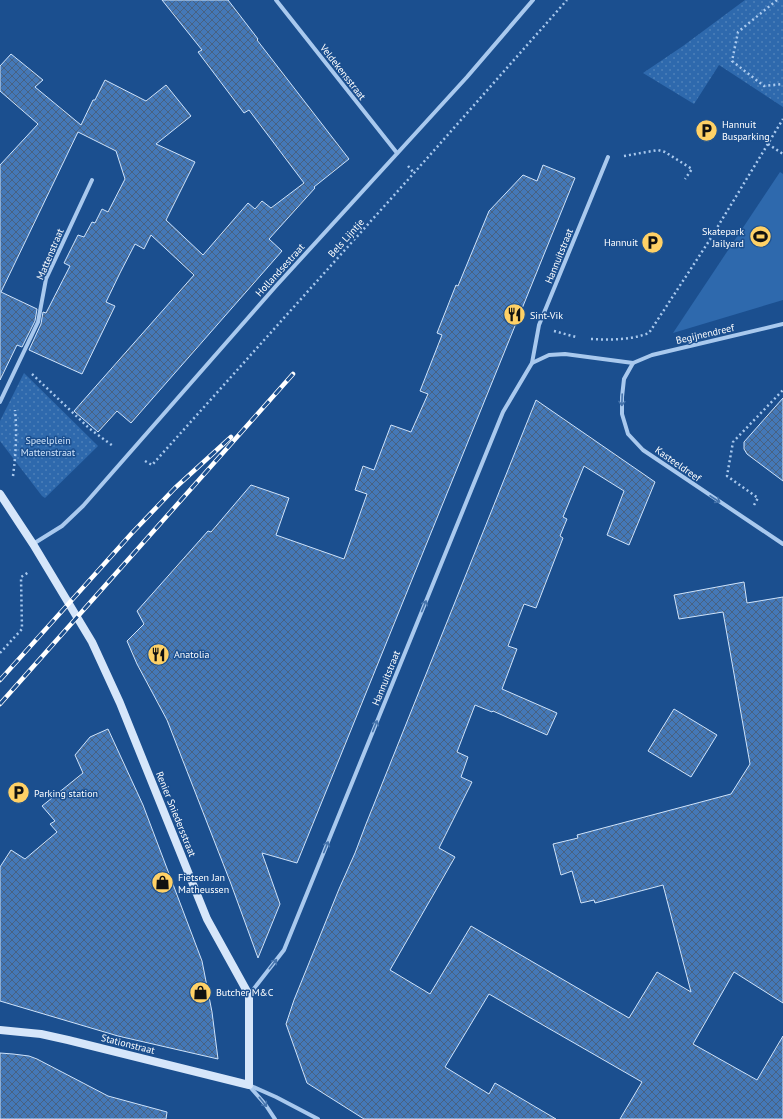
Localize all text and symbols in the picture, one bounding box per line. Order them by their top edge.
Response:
street label: Veldekensstraat [317,41,369,103]
parking icon: Hannuit Busparking [694,117,720,143]
place label: Hannuit Busparking [722,118,770,143]
street label: Bels Lijntje [325,216,367,260]
sports icon: Skatepark Jailyard [747,224,773,250]
place label: Skatepark Jailyard [702,225,744,250]
street label: Mattenstraat [33,226,67,282]
street label: Hannuitstraat [542,226,576,286]
parking icon: Hannuit [640,229,666,255]
place label: Hannuit [604,236,639,249]
street label: Hollandsestraat [253,240,308,299]
restaurant icon: Sint-Vik [502,302,528,328]
place label: Sint-Vik [530,309,563,322]
street label: Begijnendreef [675,321,736,347]
one-way arrow [618,393,626,406]
park label: Speelplein Mattenstraat [21,434,76,459]
street label: Kasteeldreef [652,443,704,485]
one-way arrow [709,495,720,503]
one-way arrow [421,600,429,612]
restaurant icon: Anatolia [145,641,171,667]
place label: Anatolia [174,648,210,661]
street label: Hannuitstraat [369,648,403,708]
one-way arrow [372,721,379,733]
street label: Renier Sniedersstraat [153,769,199,859]
parking icon: Parking station [6,780,32,806]
place label: Parking station [34,787,98,800]
one-way arrow [323,841,330,853]
shop icon: Fietsen Jan Matheussen [149,870,175,896]
place label: Fietsen Jan Matheussen [178,871,229,896]
one-way arrow [268,959,277,970]
shop icon: Butcher M&C [188,979,214,1005]
place label: Butcher M&C [216,986,274,999]
street label: Stationstraat [100,1031,157,1057]
one-way arrow [258,1096,267,1107]

